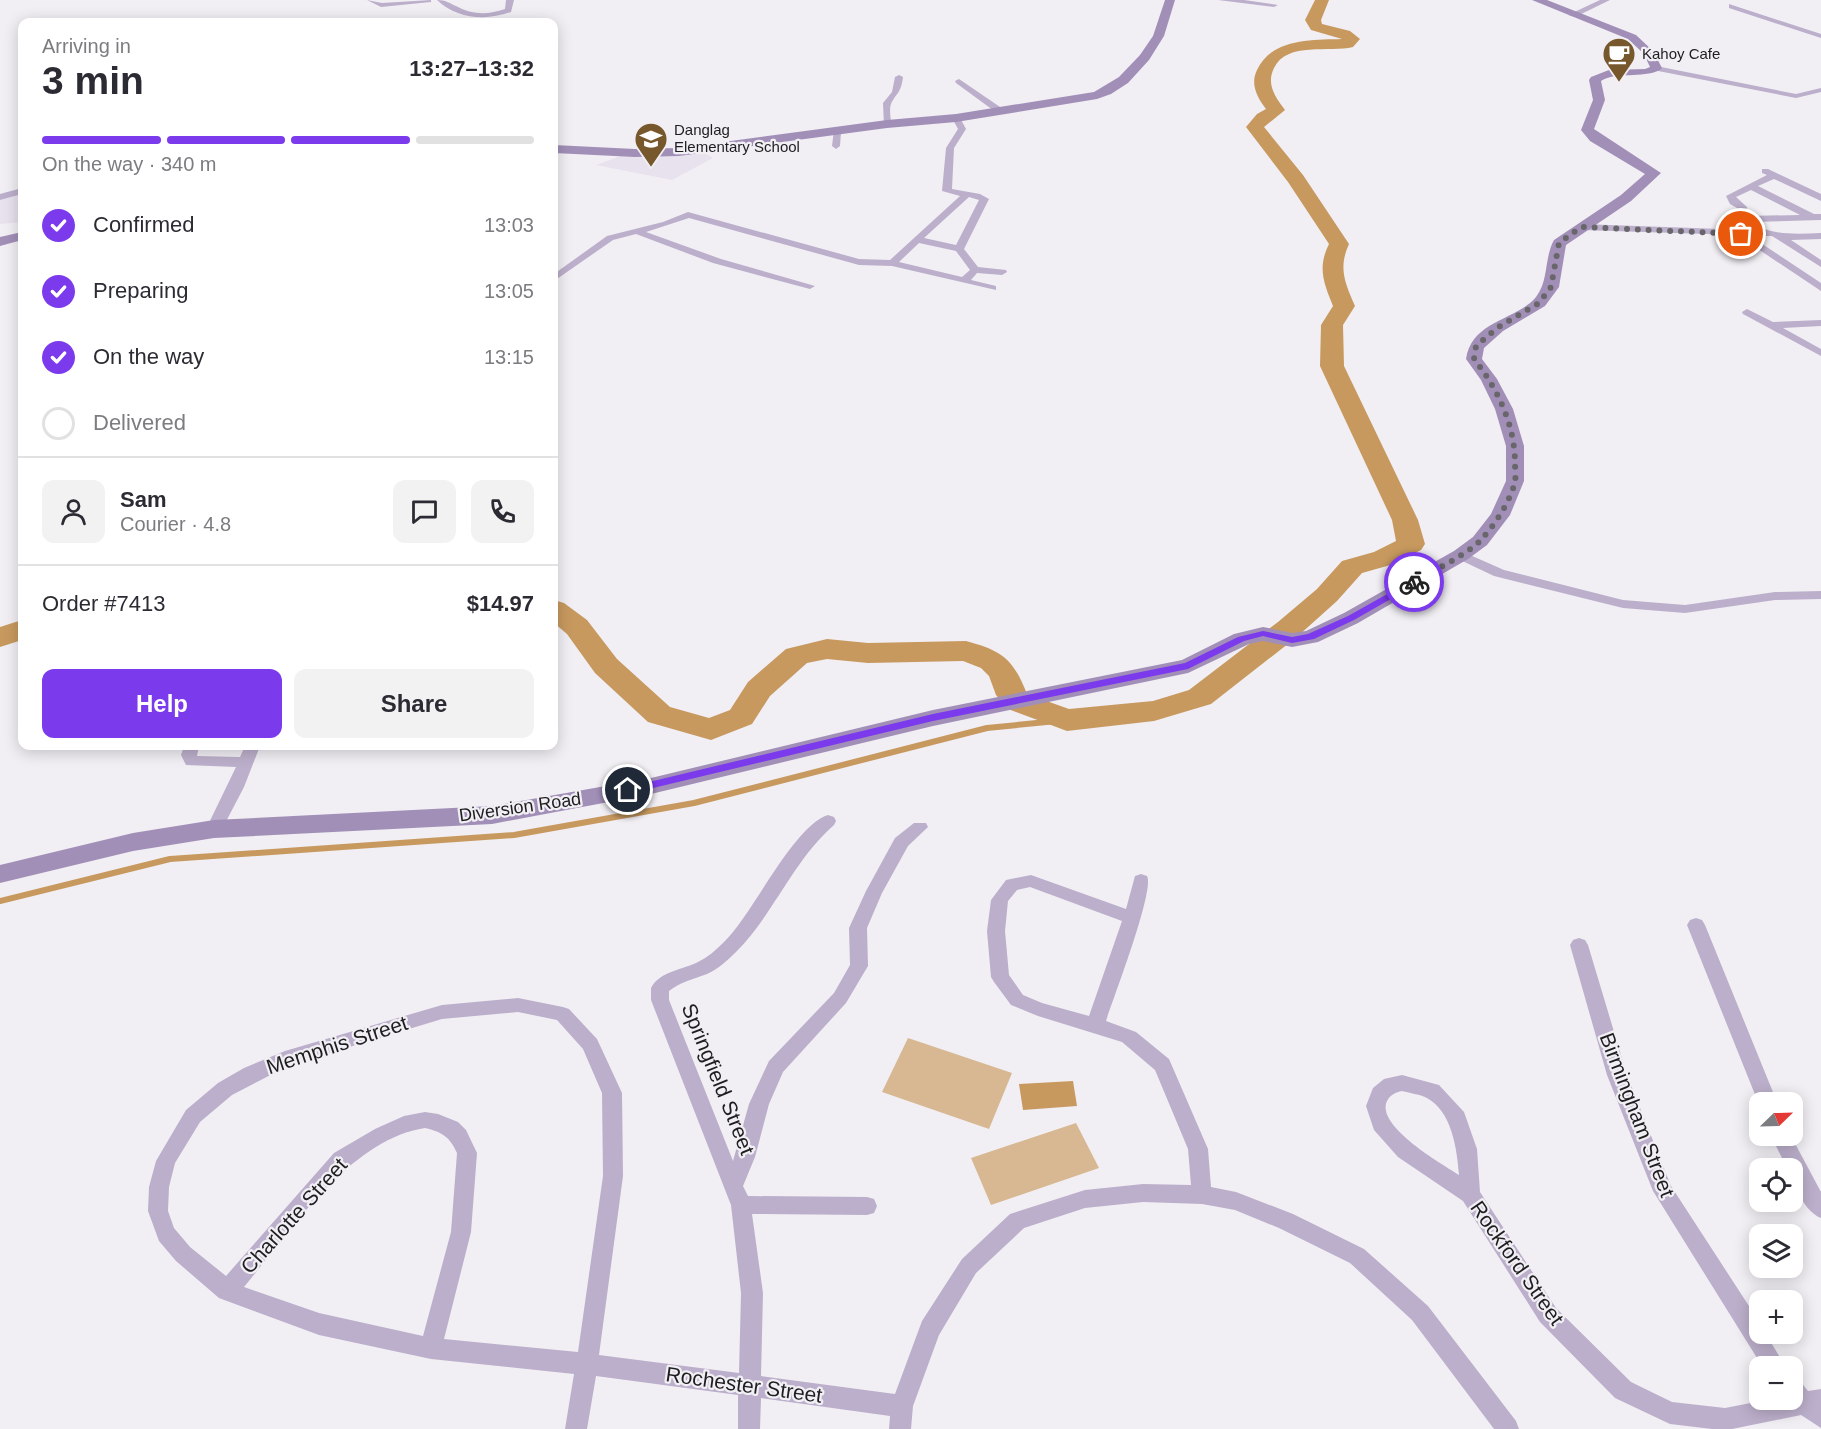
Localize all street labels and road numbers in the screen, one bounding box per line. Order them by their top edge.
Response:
street label: Diversion Road [458,789,582,825]
street label: Springfield Street [678,1000,759,1158]
street label: Memphis Street [263,1011,410,1078]
street label: Birmingham Street [1596,1030,1679,1200]
street label: Charlotte Street [236,1153,351,1278]
street label: Rockford Street [1466,1196,1569,1329]
street label: Rochester Street [664,1362,824,1407]

